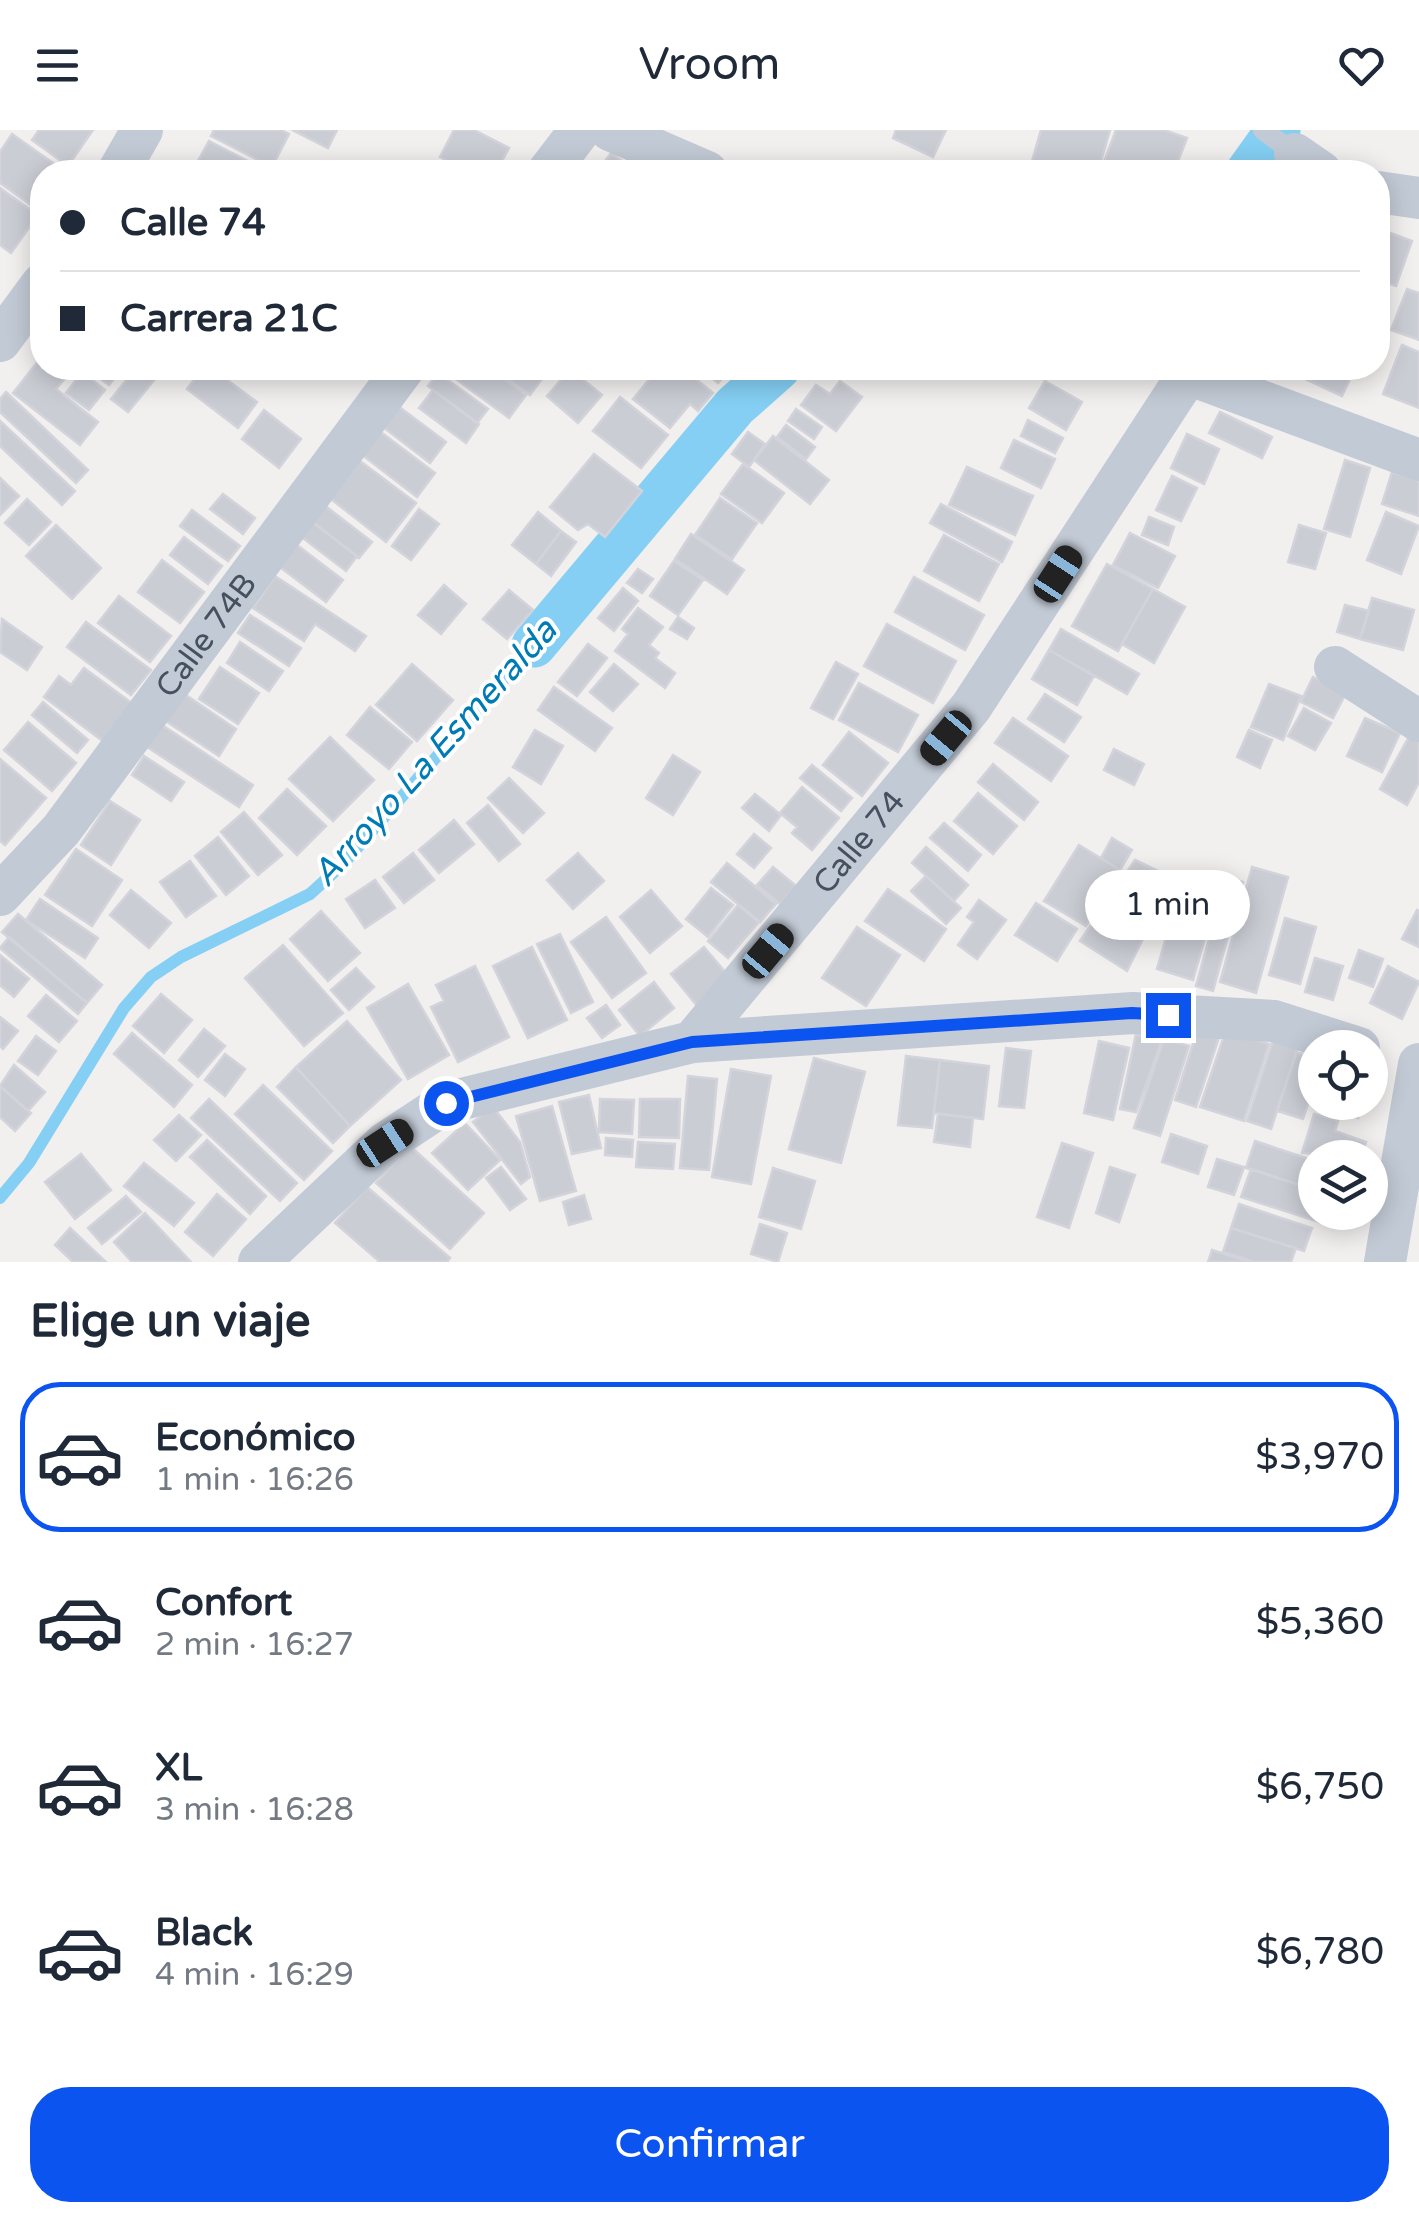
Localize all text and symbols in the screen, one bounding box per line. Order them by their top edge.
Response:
icon: menu [30,38,85,93]
text: Vroom [639,38,780,92]
icon: heart [1334,38,1389,93]
text: Calle 74 [120,200,266,246]
text: Carrera 21C [120,296,338,342]
car [1029,541,1087,607]
street label: Calle 74B [148,566,265,705]
water label: Arroyo La Esmeralda [304,609,567,895]
car [915,705,977,771]
street label: Calle 74 [805,783,913,902]
callout: 1 min [1086,870,1250,940]
text: 1 min [1125,886,1210,924]
car [737,918,799,984]
route end [1146,993,1191,1038]
map controls [1298,1030,1388,1230]
button: locate [1298,1030,1388,1120]
route start [424,1081,469,1126]
car [352,1114,418,1172]
button: layers [1298,1140,1388,1230]
text: Elige un viaje [30,1295,310,1349]
icon: car [35,1412,125,1502]
text: Económico [155,1415,356,1461]
text: $3,970 [1255,1434,1384,1480]
text: 1 min · 16:26 [155,1461,354,1499]
icon: car [35,1577,125,1667]
text: Confort [155,1580,292,1626]
text: $5,360 [1256,1599,1384,1645]
text: 2 min · 16:27 [155,1626,354,1664]
icon: car [35,1742,125,1832]
text: XL [155,1745,202,1791]
text: $6,750 [1256,1764,1384,1810]
text: 3 min · 16:28 [155,1791,354,1829]
icon: car [35,1907,125,1997]
text: Black [155,1910,253,1956]
text: $6,780 [1256,1929,1384,1975]
text: 4 min · 16:29 [155,1956,354,1994]
button: Confirmar [30,2087,1389,2202]

